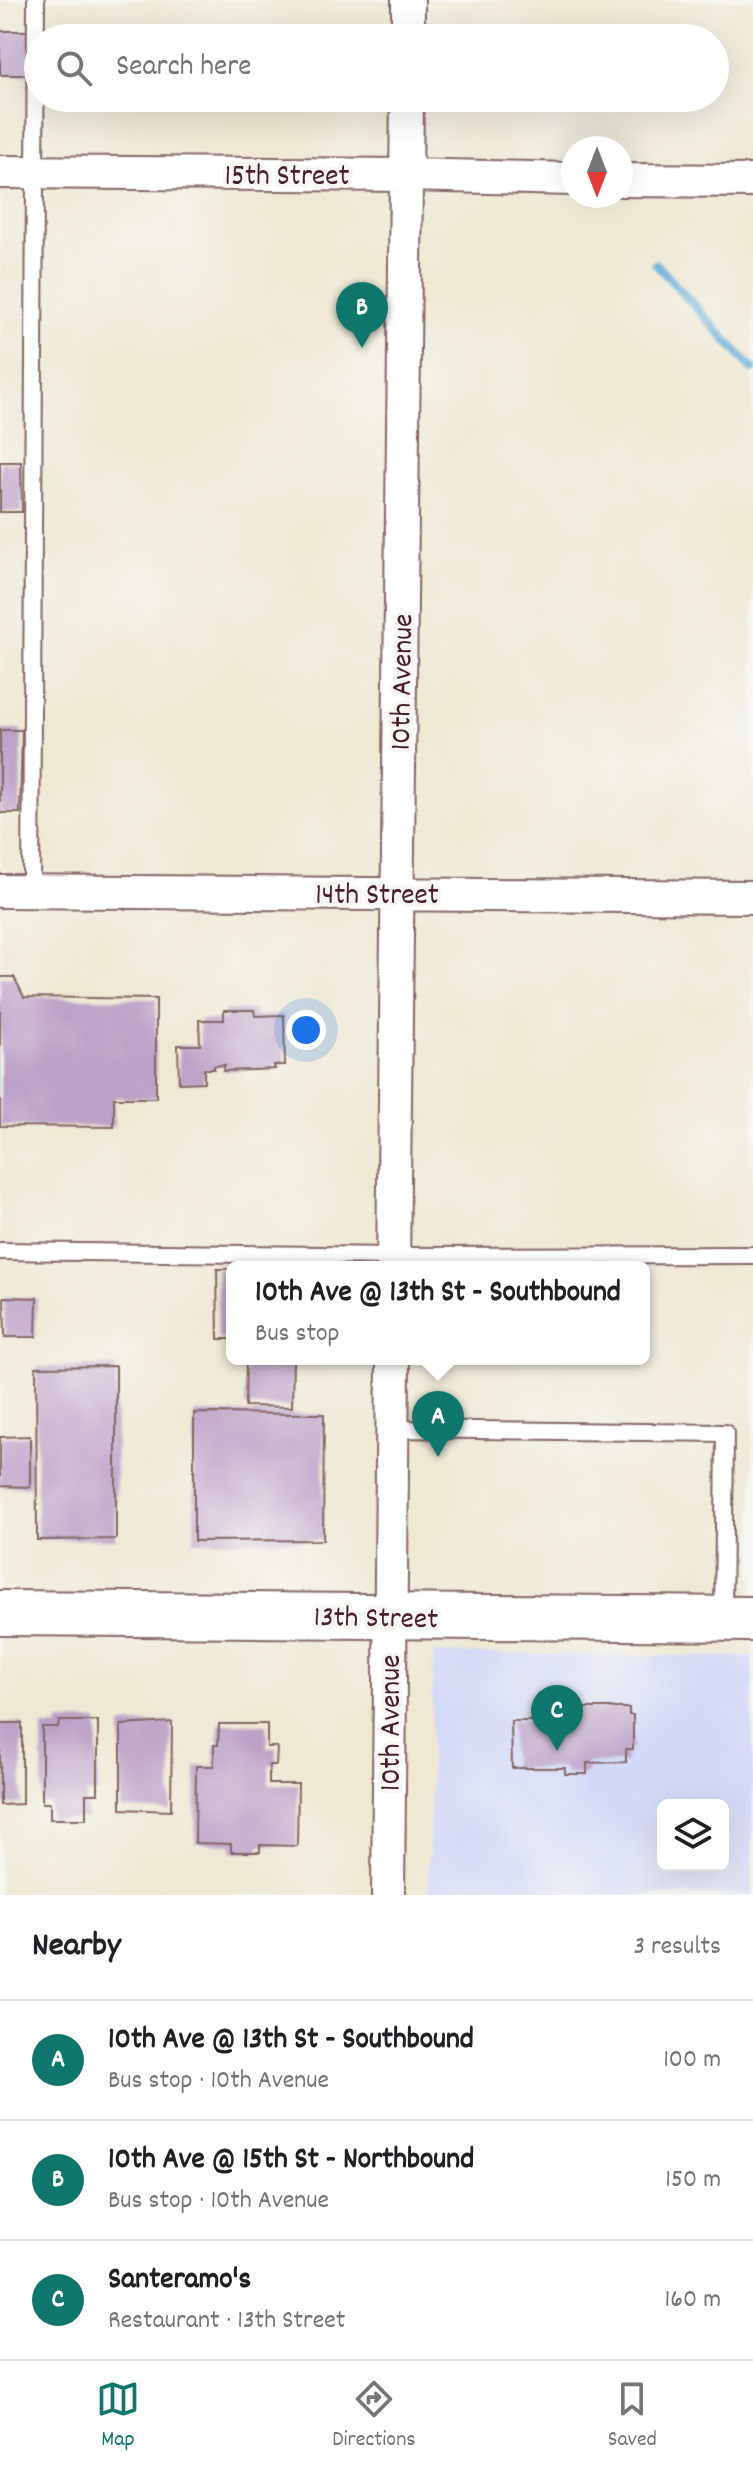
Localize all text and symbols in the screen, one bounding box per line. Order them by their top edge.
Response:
search box [24,24,729,112]
icon: search [52,46,96,90]
text: Search here [116,47,252,90]
north arrow [561,136,633,208]
street label: 15th Street [224,157,350,200]
pin: B [336,282,388,348]
street label: 10th Avenue [382,613,427,751]
street label: 14th Street [315,876,439,919]
your location [286,1010,326,1050]
popup [226,1261,650,1365]
text: 10th Ave @ 13th St - Southbound [255,1273,621,1316]
text: Bus stop [255,1316,340,1353]
pin: A [412,1391,464,1457]
street label: 13th Street [313,1598,439,1643]
street label: 10th Avenue [372,1655,415,1791]
pin: C [531,1685,583,1751]
map controls [657,1799,729,1871]
button: layers [657,1799,729,1871]
text: Nearby [32,1923,121,1972]
text: 3 results [634,1929,721,1966]
text: 10th Ave @ 13th St - Southbound [108,2020,474,2063]
text: A [51,2042,65,2079]
text: 100 m [663,2042,721,2079]
text: Bus stop · 10th Avenue [108,2063,329,2100]
text: 10th Ave @ 15th St - Northbound [108,2140,474,2183]
text: B [52,2162,64,2199]
text: 150 m [665,2162,721,2199]
text: Bus stop · 10th Avenue [108,2183,329,2220]
text: Santeramo's [108,2260,251,2303]
text: C [52,2282,64,2319]
text: 160 m [665,2282,721,2319]
text: Restaurant · 13th Street [108,2303,345,2340]
tab: Map [96,2377,140,2456]
tab: Directions [332,2377,416,2456]
tab: Saved [608,2377,657,2456]

